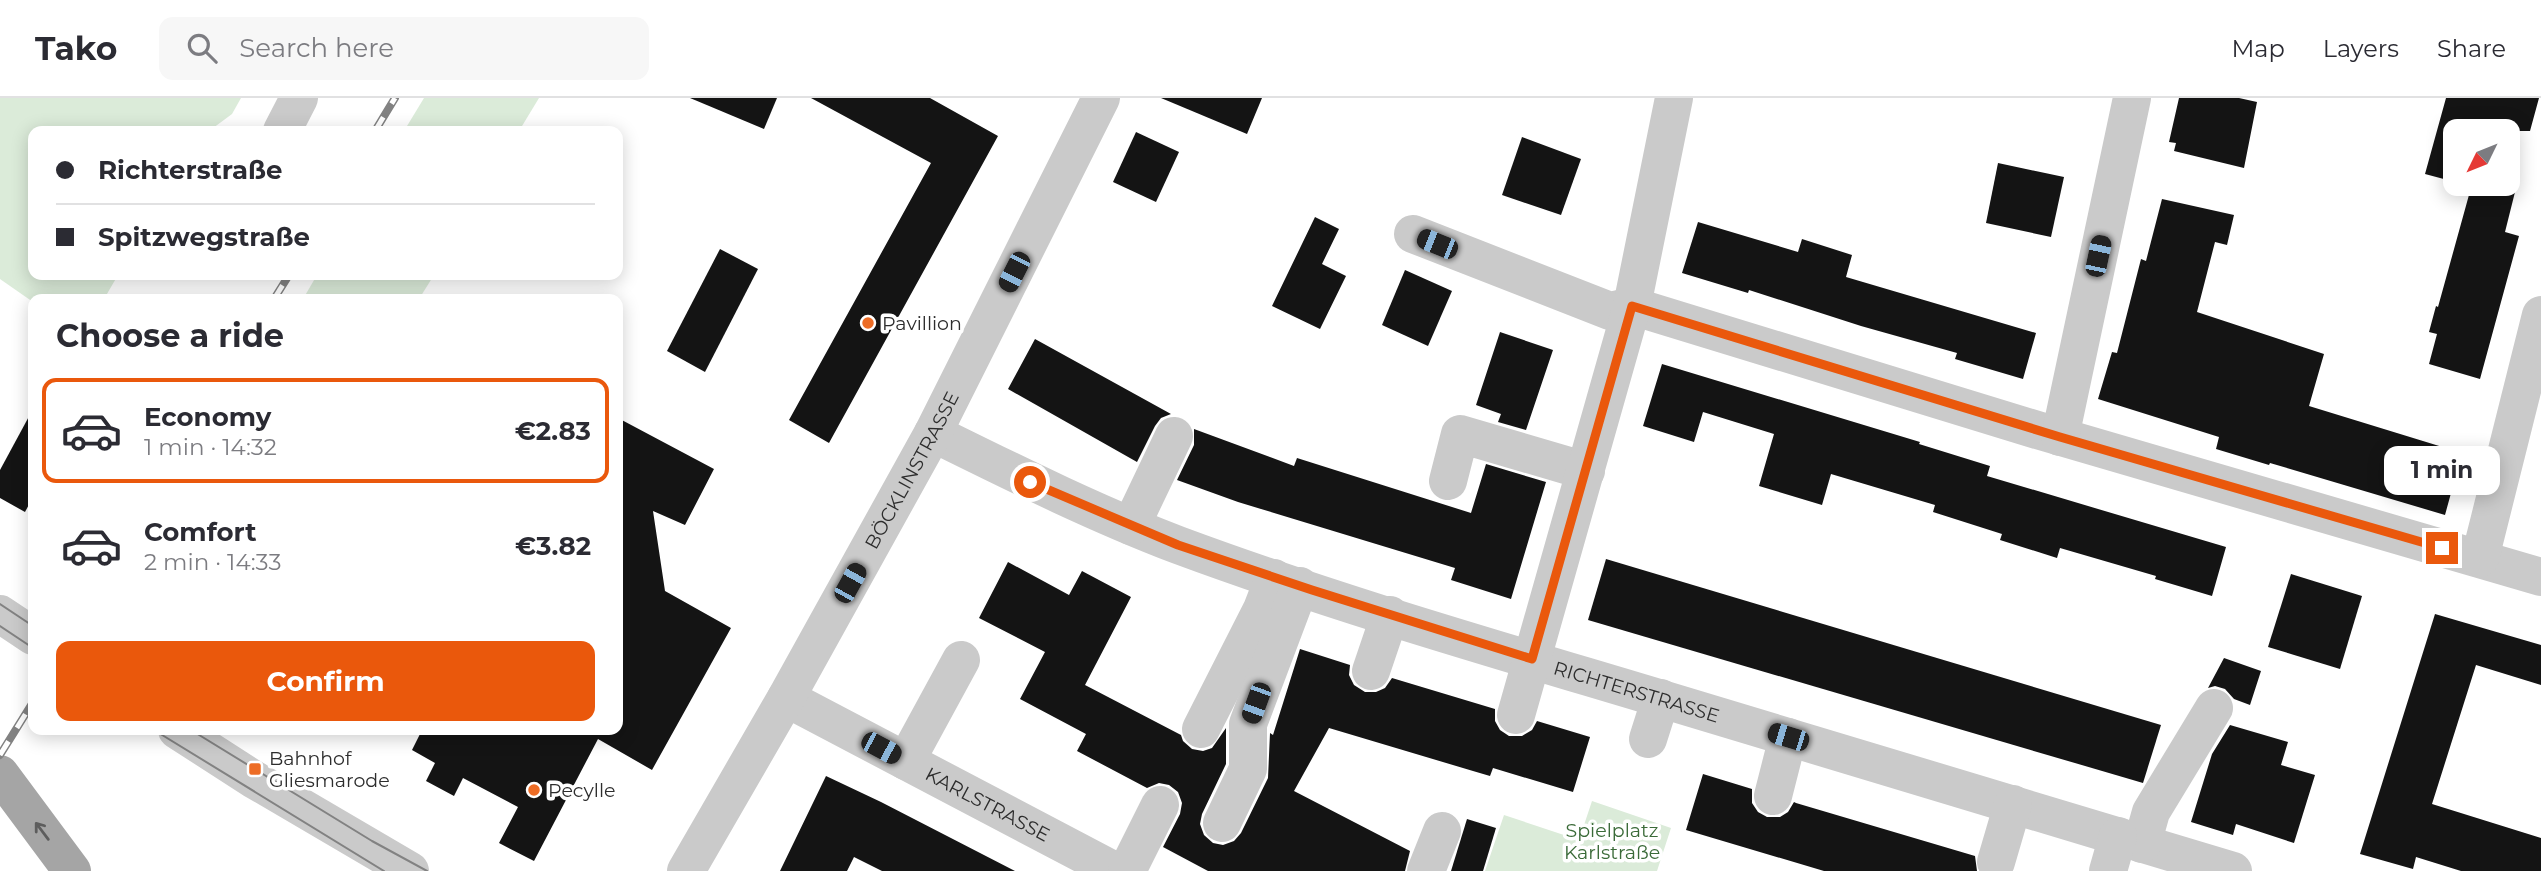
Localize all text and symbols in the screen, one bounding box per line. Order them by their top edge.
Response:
search box [159,17,649,80]
text: Tako [35,28,117,68]
icon: search [183,29,221,67]
text: Search here [239,32,394,64]
text: Map [2231,34,2285,63]
text: Layers [2323,34,2399,63]
text: Share [2437,34,2506,63]
north arrow [2443,119,2520,196]
map controls [2443,119,2520,196]
text: Richterstraße [98,154,282,186]
text: Spitzwegstraße [98,221,310,253]
car [1414,226,1461,262]
car [2084,233,2113,279]
car [996,249,1033,295]
place label: Pavillion [882,312,962,335]
marker: Pavillion [860,315,876,331]
text: Choose a ride [56,316,284,355]
street label: BÖCKLINSTRASSE [860,388,964,553]
icon: car [60,399,123,462]
text: Economy [144,401,271,433]
text: €2.83 [515,415,591,447]
text: 1 min · 14:32 [144,433,277,461]
callout: 1 min [2384,447,2500,496]
text: 1 min [2411,456,2473,484]
route start [1014,466,1046,498]
icon: car [60,514,123,577]
text: Comfort [144,516,256,548]
text: €3.82 [515,530,591,562]
route end [2426,532,2458,564]
text: 2 min · 14:33 [144,548,281,576]
car [831,560,870,606]
button: Confirm [56,641,595,721]
street label: RICHTERSTRASSE [1551,656,1722,728]
car [1239,680,1274,726]
car [1765,721,1812,753]
car [858,729,905,767]
place label: Bahnhof Gliesmarode [269,747,390,792]
marker: Bahnhof Gliesmarode [247,761,263,777]
street label: KARLSTRASSE [921,762,1054,847]
place label: Pecylle [548,779,616,802]
marker: Pecylle [526,782,542,798]
park label: Spielplatz Karlstraße [1564,819,1660,864]
one-way arrow [35,823,50,841]

